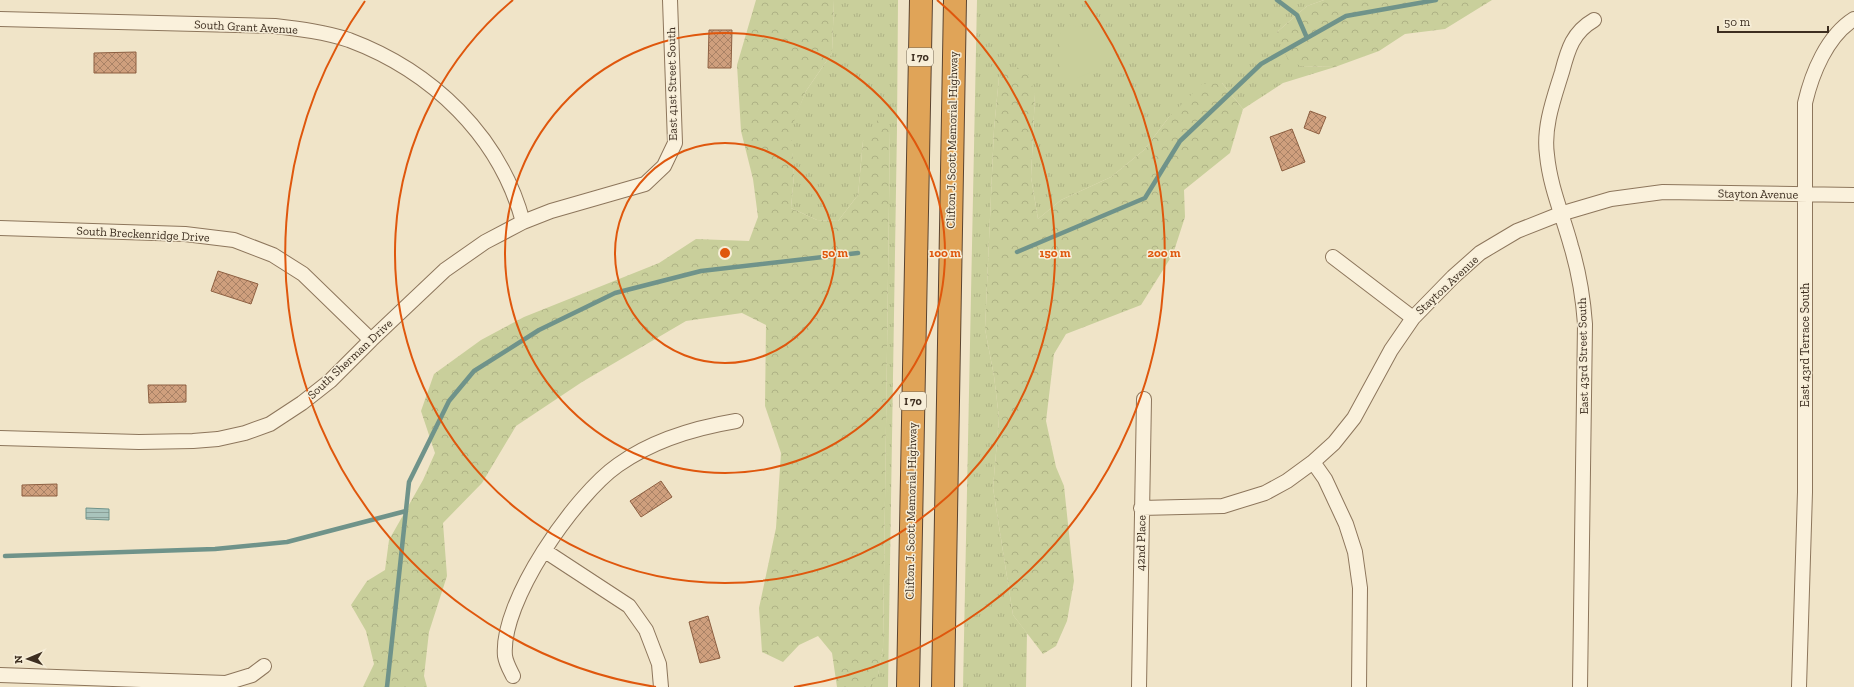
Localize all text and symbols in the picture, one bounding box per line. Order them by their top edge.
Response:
scale bar [1718,8,1828,34]
text: 50 m [1724,15,1751,29]
street label: South Grant Avenue [194,17,299,37]
street label: East 41st Street South [664,27,680,141]
road number: I 70 [907,48,933,66]
street label: Clifton J. Scott Memorial Highway [943,50,961,229]
street label: Stayton Avenue [1718,186,1799,202]
street label: South Breckenridge Drive [76,224,210,244]
centre of rings [718,246,732,260]
text: 50 m [822,246,848,260]
text: 100 m [929,246,961,260]
text: 150 m [1040,246,1071,260]
text: 200 m [1147,246,1181,260]
street label: Stayton Avenue [1413,252,1481,318]
street label: East 43rd Terrace South [1798,283,1812,407]
street label: East 43rd Street South [1575,297,1591,415]
street label: South Sherman Drive [305,316,396,402]
road number: I 70 [900,392,926,410]
street label: Clifton J. Scott Memorial Highway [902,421,920,600]
street label: 42nd Place [1134,515,1148,571]
north arrow [8,639,48,679]
text: N [12,654,25,664]

